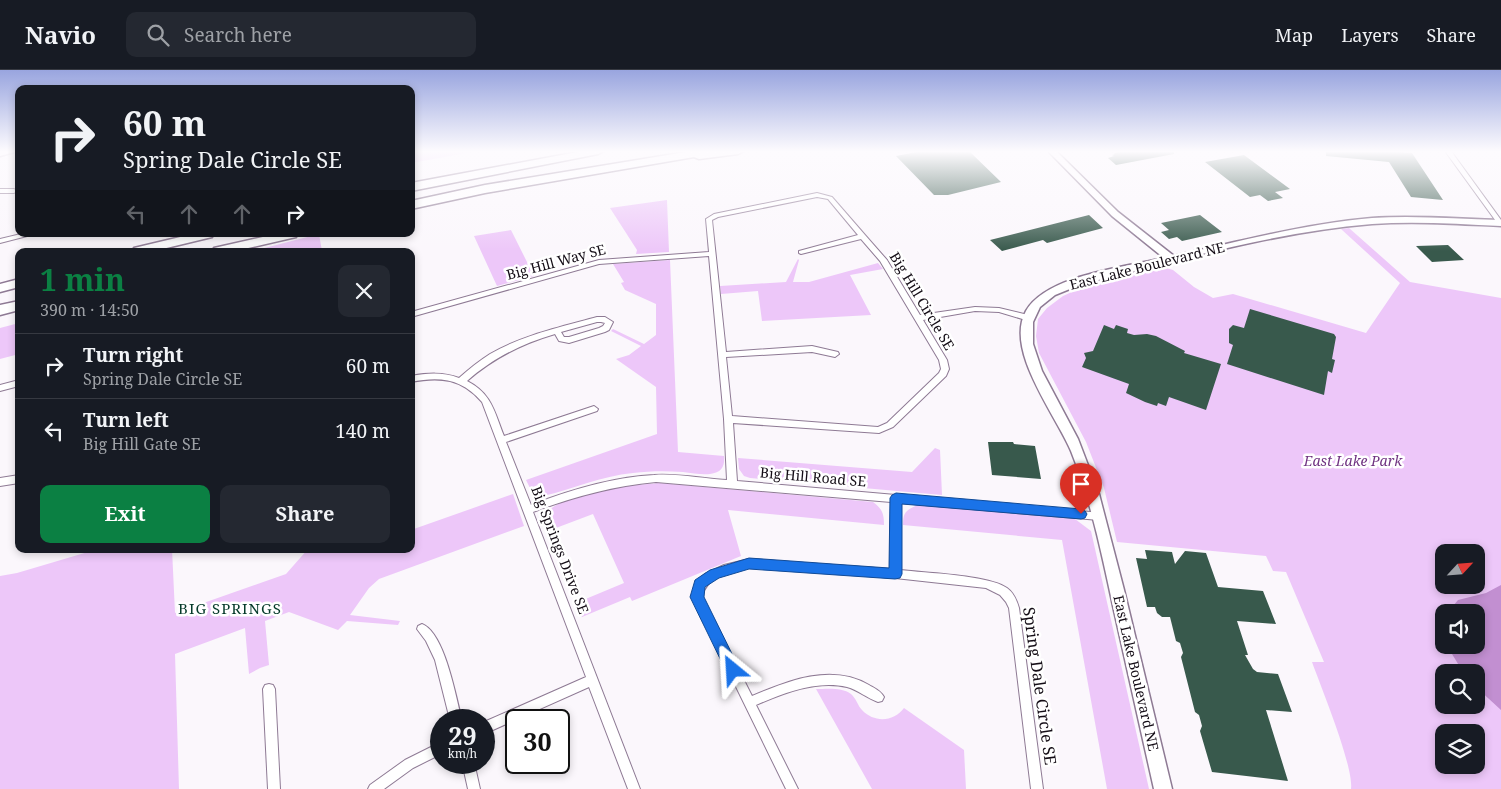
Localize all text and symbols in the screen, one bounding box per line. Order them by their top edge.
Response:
search box [126,12,476,57]
text: Navio [25,18,96,51]
icon: search [144,21,172,49]
text: Search here [184,22,292,48]
text: Map [1275,23,1313,47]
text: Layers [1341,23,1399,47]
text: Share [1427,23,1476,47]
text: 60 m [123,99,206,146]
icon: right [40,105,105,170]
text: Spring Dale Circle SE [123,144,342,174]
icon: left [122,200,150,228]
icon: ahead [175,200,203,228]
icon: ahead [228,200,256,228]
icon: right [281,200,309,228]
street label: East Lake Boulevard NE [1067,237,1227,294]
street label: Big Hill Way SE [504,239,608,284]
street label: Big Hill Circle SE [886,248,959,353]
text: 1 min [40,259,125,300]
button: close [338,265,390,317]
text: 390 m · 14:50 [40,299,139,321]
text: Turn right [83,342,183,368]
icon: right [40,352,68,380]
text: 60 m [346,353,390,379]
text: Spring Dale Circle SE [83,368,242,390]
text: Turn left [83,407,169,433]
icon: left [40,417,68,445]
text: 140 m [335,418,390,444]
text: Big Hill Gate SE [83,433,201,455]
park label: East Lake Park [1303,451,1403,470]
street label: Big Hill Road SE [759,462,867,491]
pin [1060,463,1102,514]
icon: arrive [1067,470,1095,498]
street label: Big Springs Drive SE [527,483,594,617]
button: Exit [40,485,210,543]
button: Share [220,485,390,543]
north arrow [1435,544,1485,594]
map controls [1435,544,1485,774]
street label: East Lake Boulevard NE [1109,593,1164,753]
district label: BIG SPRINGS [178,598,282,618]
button: sound [1435,604,1485,654]
street label: Spring Dale Circle SE [1018,606,1062,766]
position arrow [706,643,758,695]
button: search [1435,664,1485,714]
speed limit sign: 30 [505,709,570,774]
text: 29 [448,718,477,752]
button: layers [1435,724,1485,774]
text: km/h [448,745,477,762]

